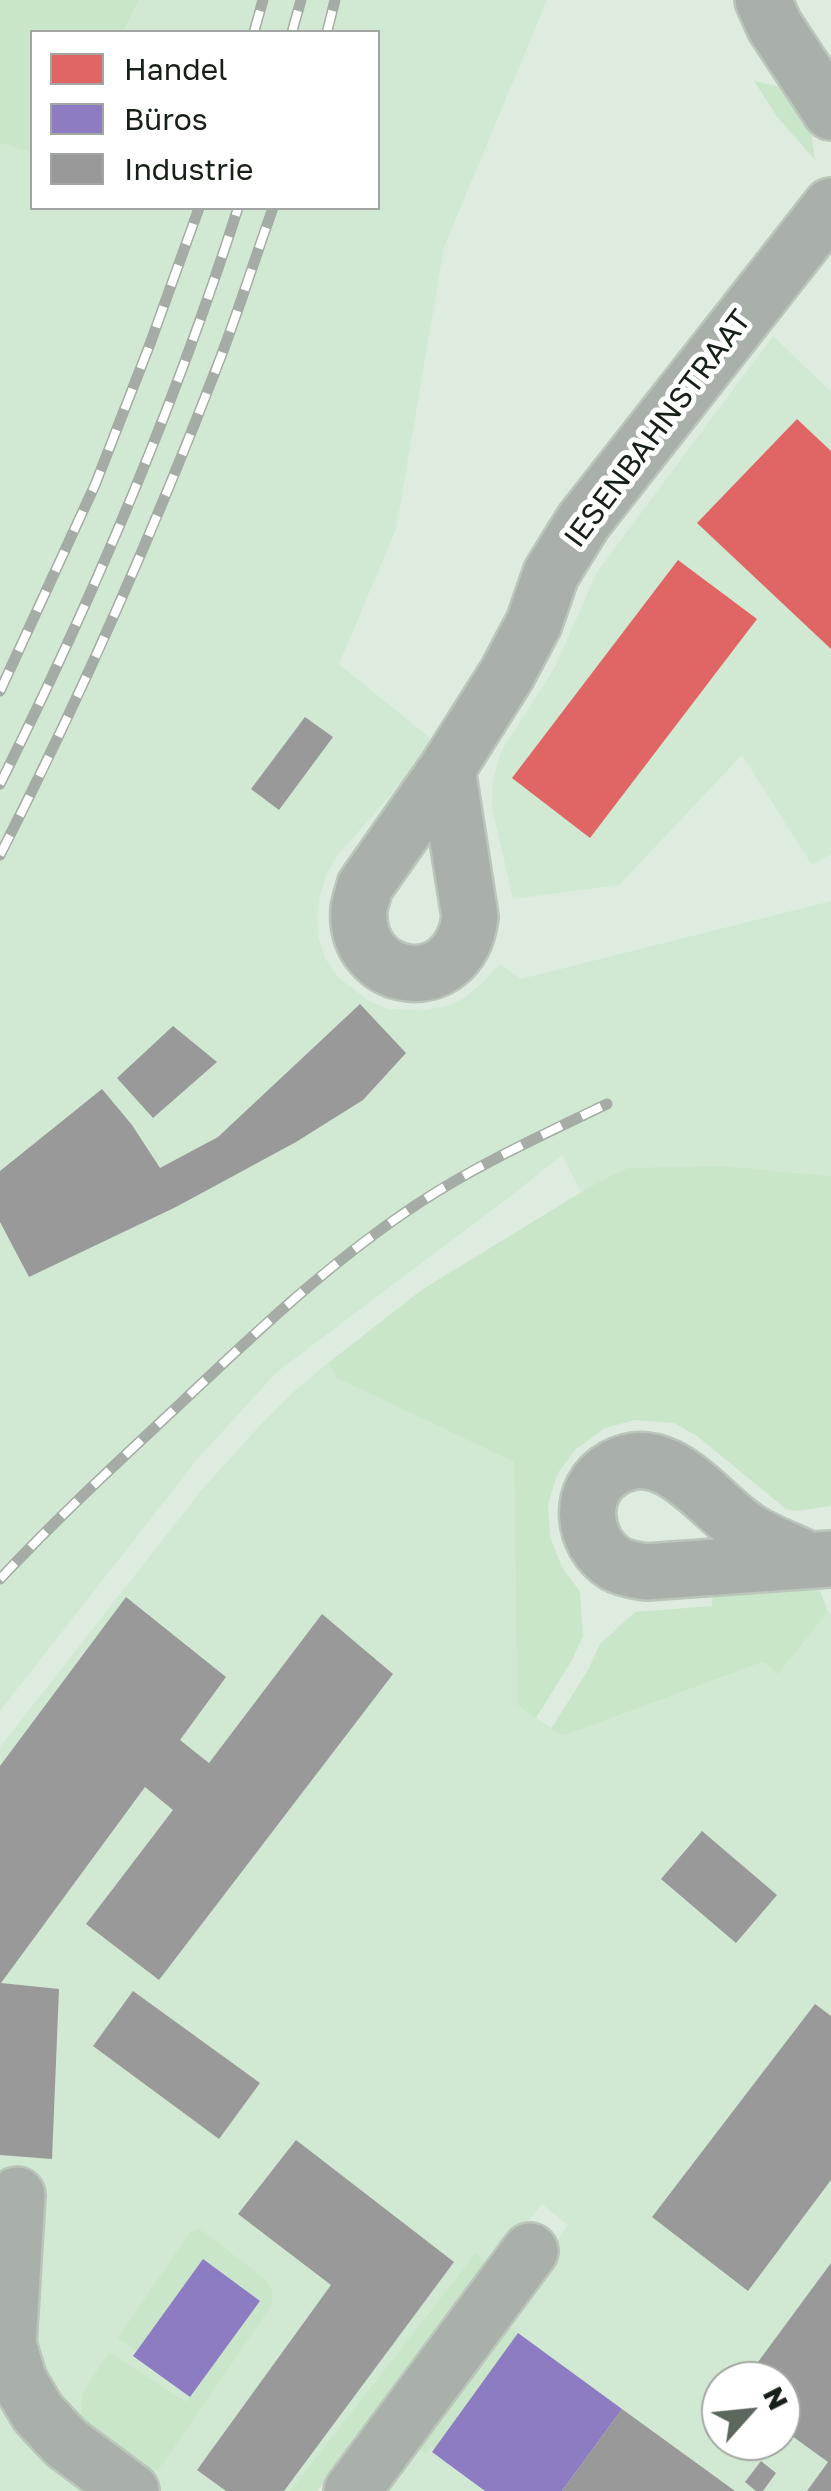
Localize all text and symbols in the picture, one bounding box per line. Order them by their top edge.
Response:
legend [30,30,380,210]
text: Handel [124,51,228,87]
text: Büros [124,101,208,137]
text: Industrie [124,151,254,187]
street label: IESENBAHNSTRAAT [557,303,759,555]
north arrow [701,2361,801,2461]
text: N [757,2381,796,2415]

